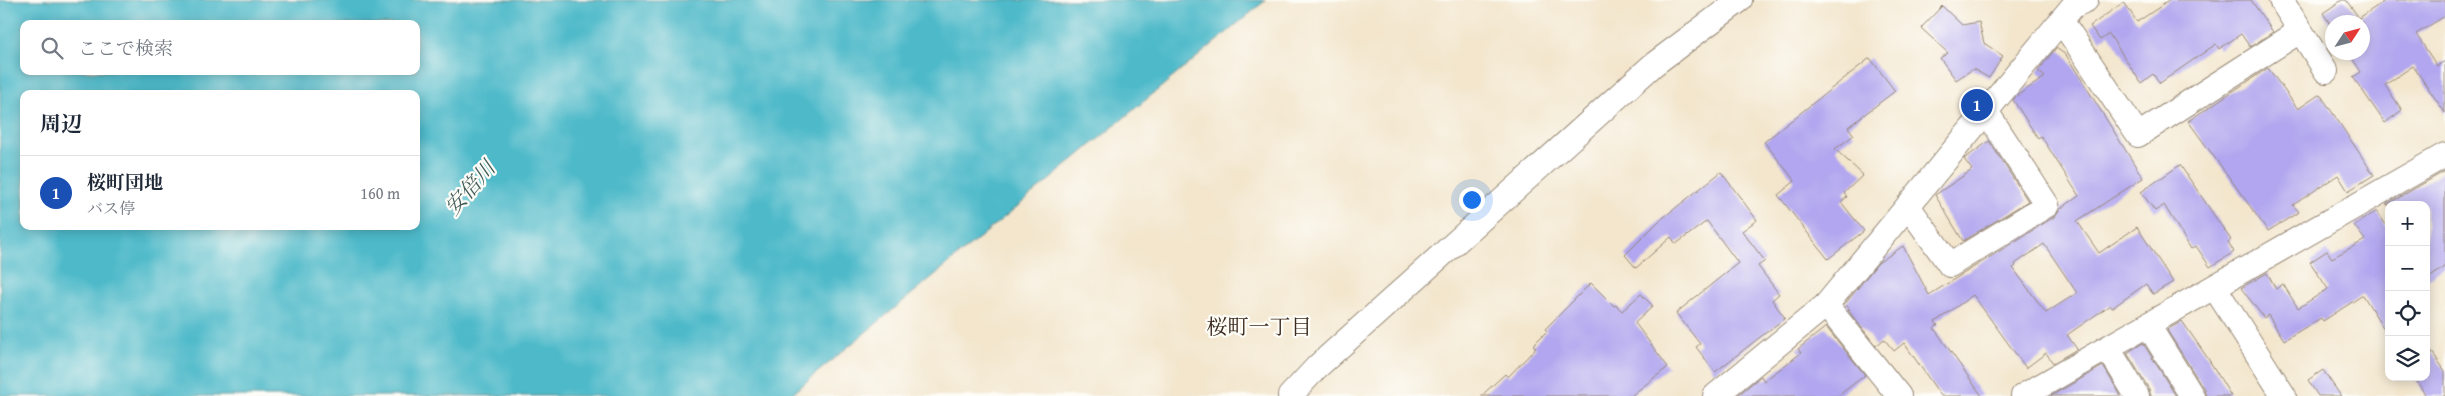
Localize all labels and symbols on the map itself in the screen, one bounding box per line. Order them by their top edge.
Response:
north arrow [2325,15,2370,60]
pin: 1 [1961,86,1993,124]
water label: 安倍川 [437,152,503,222]
your location [1459,187,1485,213]
district label: 桜町一丁目 [1207,311,1312,342]

